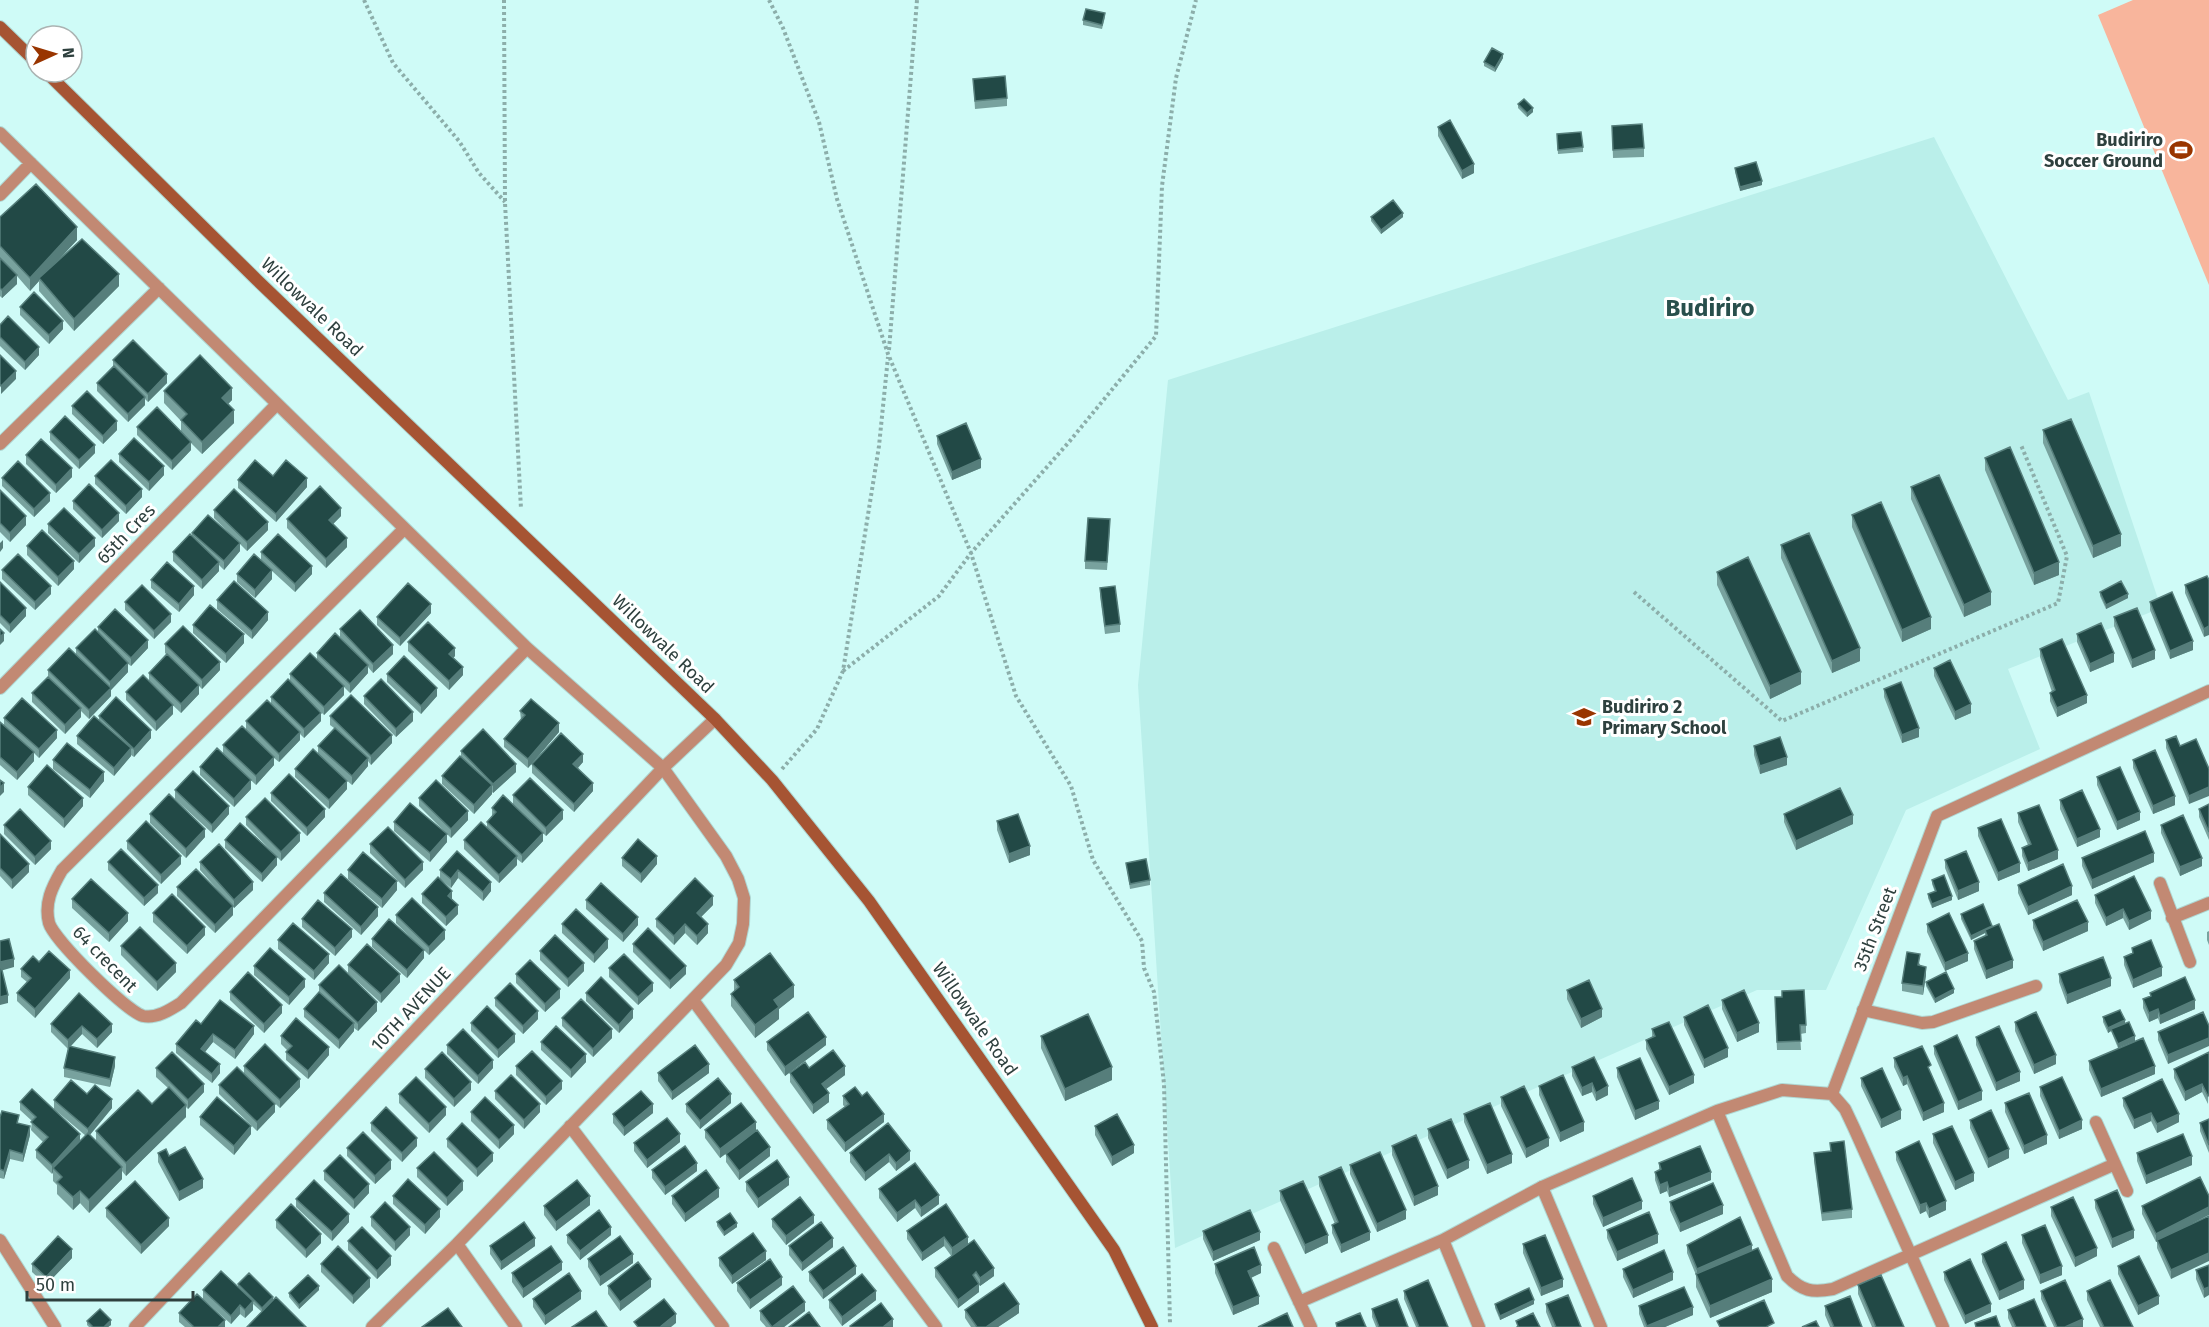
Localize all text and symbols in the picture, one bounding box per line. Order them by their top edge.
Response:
north arrow [24,24,84,84]
text: N [59,47,78,59]
place label: Budiriro Soccer Ground [2044,129,2163,172]
sports icon: Budiriro Soccer Ground [2168,137,2194,163]
street label: Willowvale Road [256,253,368,361]
district label: Budiriro [1665,294,1755,322]
street label: 65th Cres [92,500,160,568]
street label: Willowvale Road [607,590,719,698]
place label: Budiriro 2 Primary School [1602,696,1727,739]
school or university icon: Budiriro 2 Primary School [1571,704,1597,730]
street label: 35th Street [1849,883,1901,974]
street label: 64 crecent [68,921,142,997]
street label: Willowvale Road [928,958,1022,1080]
street label: 10TH AVENUE [366,962,456,1056]
scale bar [27,1264,194,1302]
text: 50 m [36,1274,75,1296]

